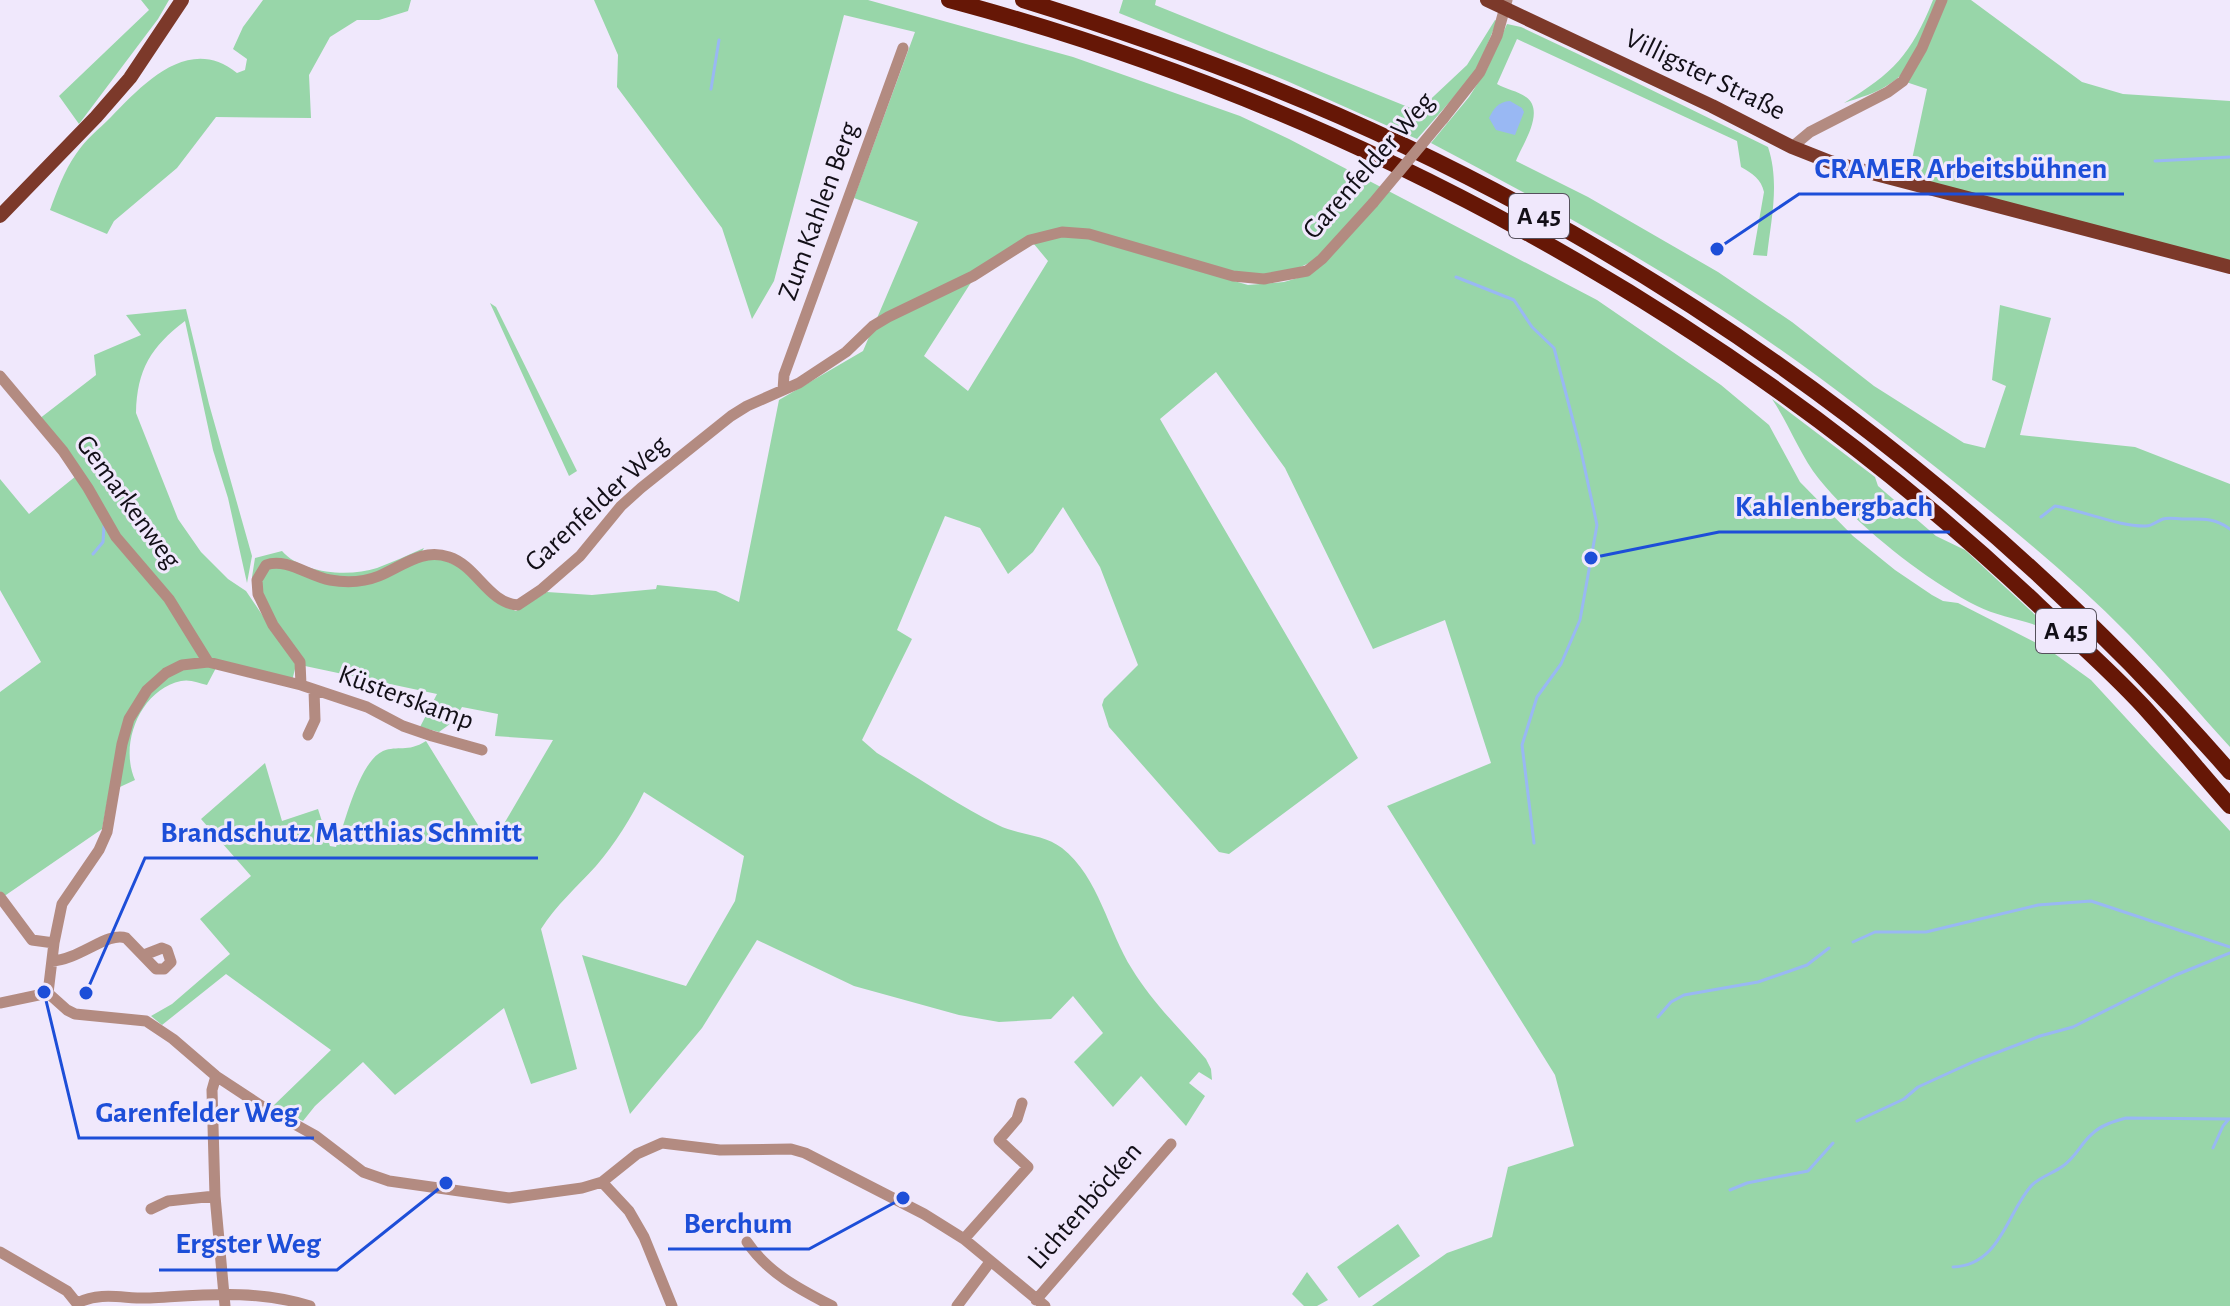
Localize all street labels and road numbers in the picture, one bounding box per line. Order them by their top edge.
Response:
street label: Villigster Straße [1620,24,1790,126]
street label: Garenfelder Weg [1298,87,1440,245]
street label: Zum Kahlen Berg [774,118,864,304]
road number: A 45 [1509,194,1569,238]
street label: Gemarkenweg [70,430,186,574]
street label: Garenfelder Weg [520,431,674,577]
road number: A 45 [2036,609,2096,653]
street label: Küsterskamp [335,661,477,735]
street label: Lichtenböcken [1023,1137,1147,1275]

